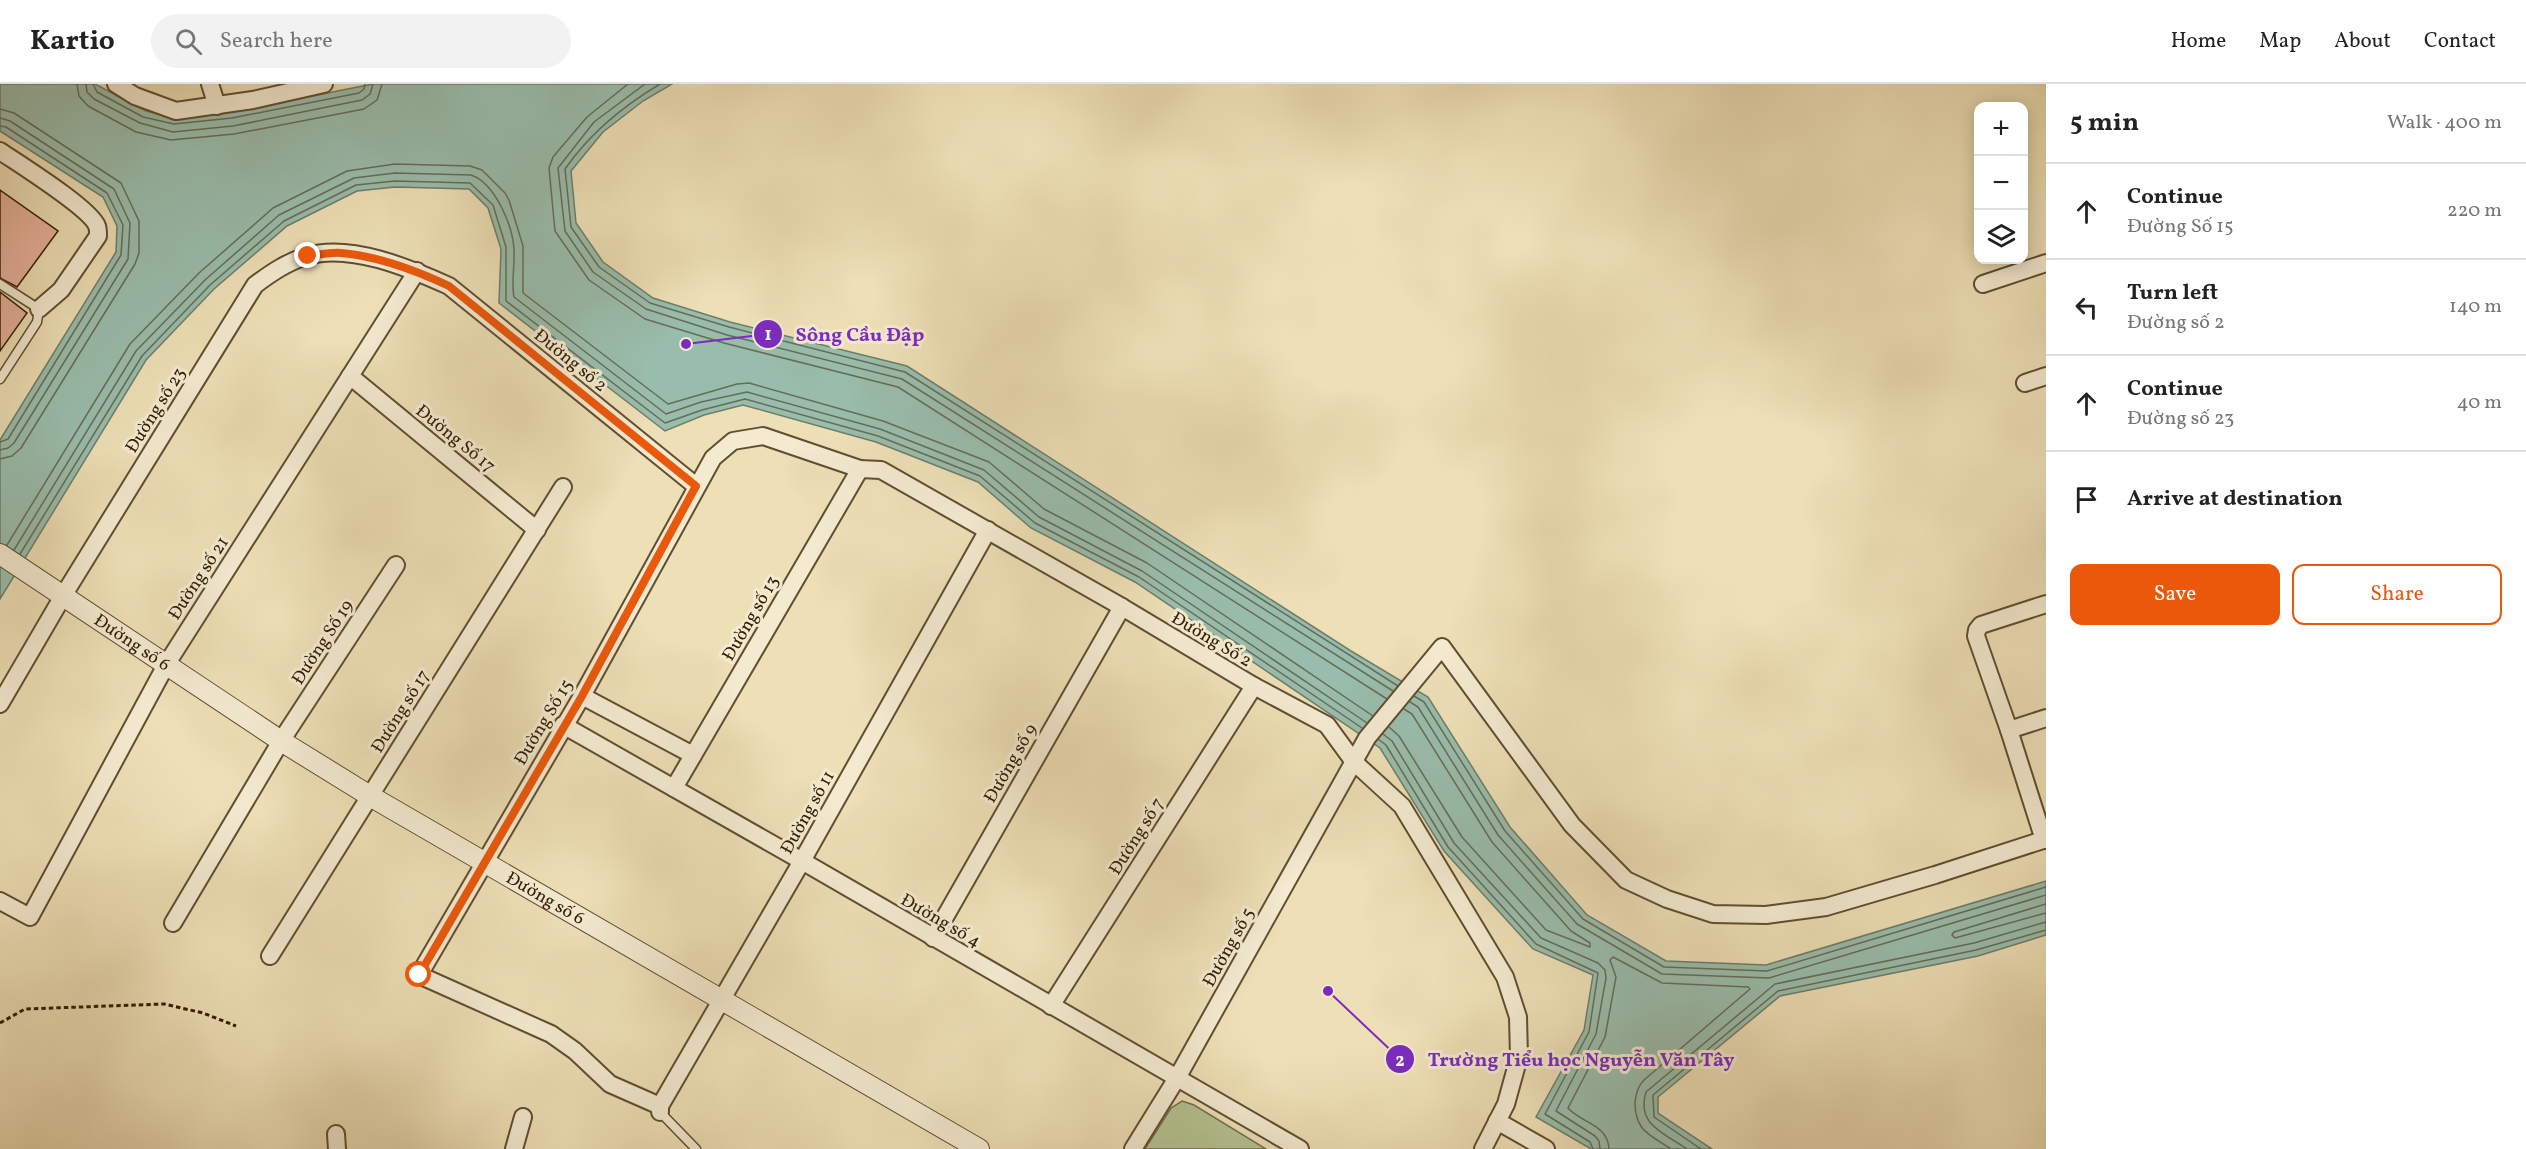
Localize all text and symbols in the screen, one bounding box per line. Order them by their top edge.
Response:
search box [151,14,571,68]
text: Kartio [30,22,115,61]
icon: search [172,25,205,58]
text: Search here [220,26,333,57]
text: Home [2171,27,2226,56]
text: Map [2259,27,2301,56]
text: About [2334,27,2391,56]
text: Contact [2424,27,2496,56]
map controls [1974,102,2028,264]
button: + [1974,102,2028,156]
text: 5 min [2070,105,2139,141]
text: Walk · 400 m [2387,109,2502,137]
button: − [1974,156,2028,210]
text: Continue [2127,182,2223,213]
icon: ahead [2070,195,2103,228]
text: 220 m [2447,197,2502,225]
button: layers [1974,210,2028,264]
text: Đường Số 15 [2127,213,2234,241]
route end [294,242,320,268]
text: Turn left [2127,278,2218,309]
icon: left [2070,291,2103,324]
text: 140 m [2449,293,2502,321]
text: Đường số 2 [2127,309,2225,337]
callout: Sông Cầu Đập [753,315,936,353]
text: Sông Cầu Đập [796,322,924,350]
text: 1 [764,323,772,348]
street label: Đường số 2 [528,324,612,399]
street label: Đường số 23 [120,363,192,458]
text: Continue [2127,374,2223,405]
icon: ahead [2070,387,2103,420]
text: 40 m [2457,389,2502,417]
street label: Đường Số 17 [410,399,500,479]
text: Đường số 23 [2127,405,2234,433]
icon: arrive [2070,483,2103,516]
text: Arrive at destination [2127,484,2343,515]
street label: Đường số 21 [163,532,236,625]
button: Save [2070,564,2280,625]
button: Share [2292,564,2502,625]
street label: Đường số 13 [717,572,786,666]
street label: Đường Số 19 [286,595,360,690]
street label: Đường Số 2 [1166,606,1256,674]
street label: Đường số 6 [88,609,175,678]
street label: Đường số 17 [366,665,437,758]
street label: Đường Số 15 [509,675,580,770]
street label: Đường số 9 [979,720,1044,808]
street label: Đường số 11 [775,766,842,859]
street label: Đường số 7 [1104,793,1171,880]
street label: Đường số 6 [501,866,589,932]
street label: Đường số 4 [895,888,985,954]
street label: Đường số 5 [1197,904,1261,992]
route start [405,961,431,987]
callout: Trường Tiểu học Nguyễn Văn Tây [1385,1040,1747,1078]
text: Trường Tiểu học Nguyễn Văn Tây [1428,1047,1734,1075]
text: 2 [1395,1049,1405,1074]

